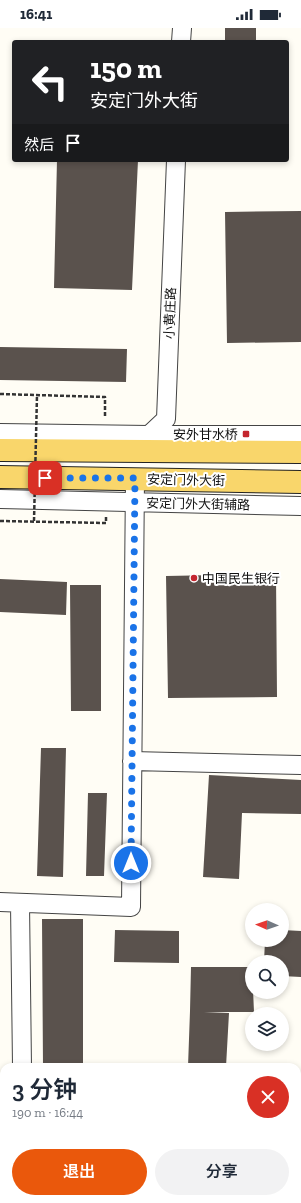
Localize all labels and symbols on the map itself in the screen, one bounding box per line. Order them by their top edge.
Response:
street label: 小黄庄路 [162,287,178,339]
place label: 安外甘水桥 [173,427,238,442]
marker: 安外甘水桥 [241,429,251,439]
pin [28,461,62,495]
street label: 安定门外大街 [147,472,225,488]
street label: 安定门外大街辅路 [146,496,250,512]
place label: 中国民生银行 [202,571,280,586]
marker: 中国民生银行 [189,573,199,583]
position arrow [110,842,152,884]
north arrow [245,903,289,947]

